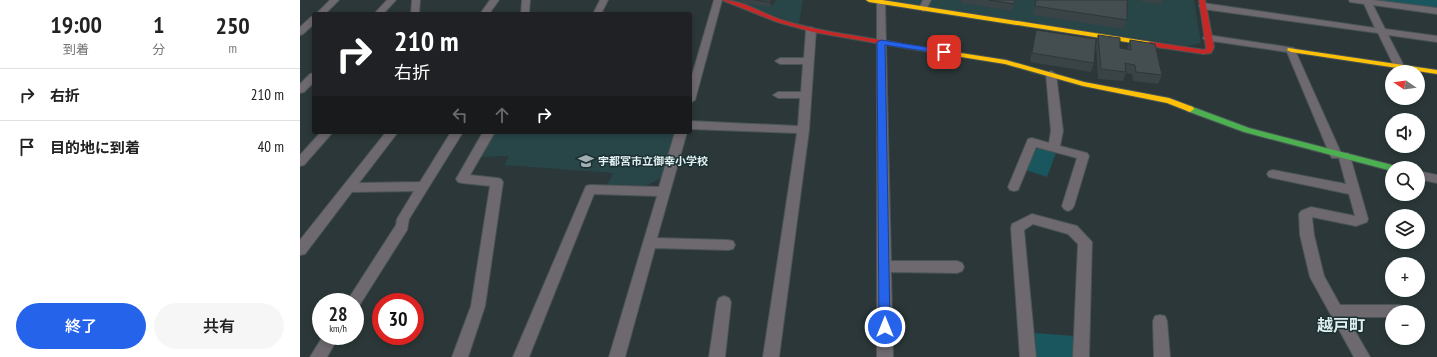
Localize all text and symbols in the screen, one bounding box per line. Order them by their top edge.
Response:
text: 19:00 [50,9,102,40]
text: 1 [153,9,164,40]
text: 250 [215,10,250,41]
text: 210 m [394,22,458,59]
icon: right [328,28,380,80]
pin [927,35,961,69]
text: m [228,40,237,57]
text: 到着 [63,41,89,58]
text: 分 [152,41,165,58]
icon: arrive [933,41,955,63]
text: 右折 [394,61,430,84]
north arrow [1385,65,1425,105]
map controls [1385,65,1425,345]
icon: right [16,84,38,106]
text: 210 m [251,85,284,104]
text: 右折 [50,86,80,105]
icon: left [449,104,471,126]
icon: ahead [491,104,513,126]
icon: right [533,104,555,126]
button: sound [1385,113,1425,153]
icon: arrive [16,136,38,158]
text: 40 m [258,137,284,156]
text: 目的地に到着 [50,138,140,157]
school or university icon: 宇都宮市立御幸小学校 [577,152,595,170]
place label: 宇都宮市立御幸小学校 [598,154,708,168]
button: search [1385,161,1425,201]
button: layers [1385,209,1425,249]
button: + [1385,257,1425,297]
speed limit sign: 30 [372,293,424,345]
text: 28 [328,301,348,327]
button: 終了 [16,303,146,349]
button: 共有 [154,303,284,349]
button: − [1385,305,1425,345]
position arrow [864,306,906,348]
district label: 越戸町 [1317,315,1365,335]
text: km/h [329,322,347,335]

